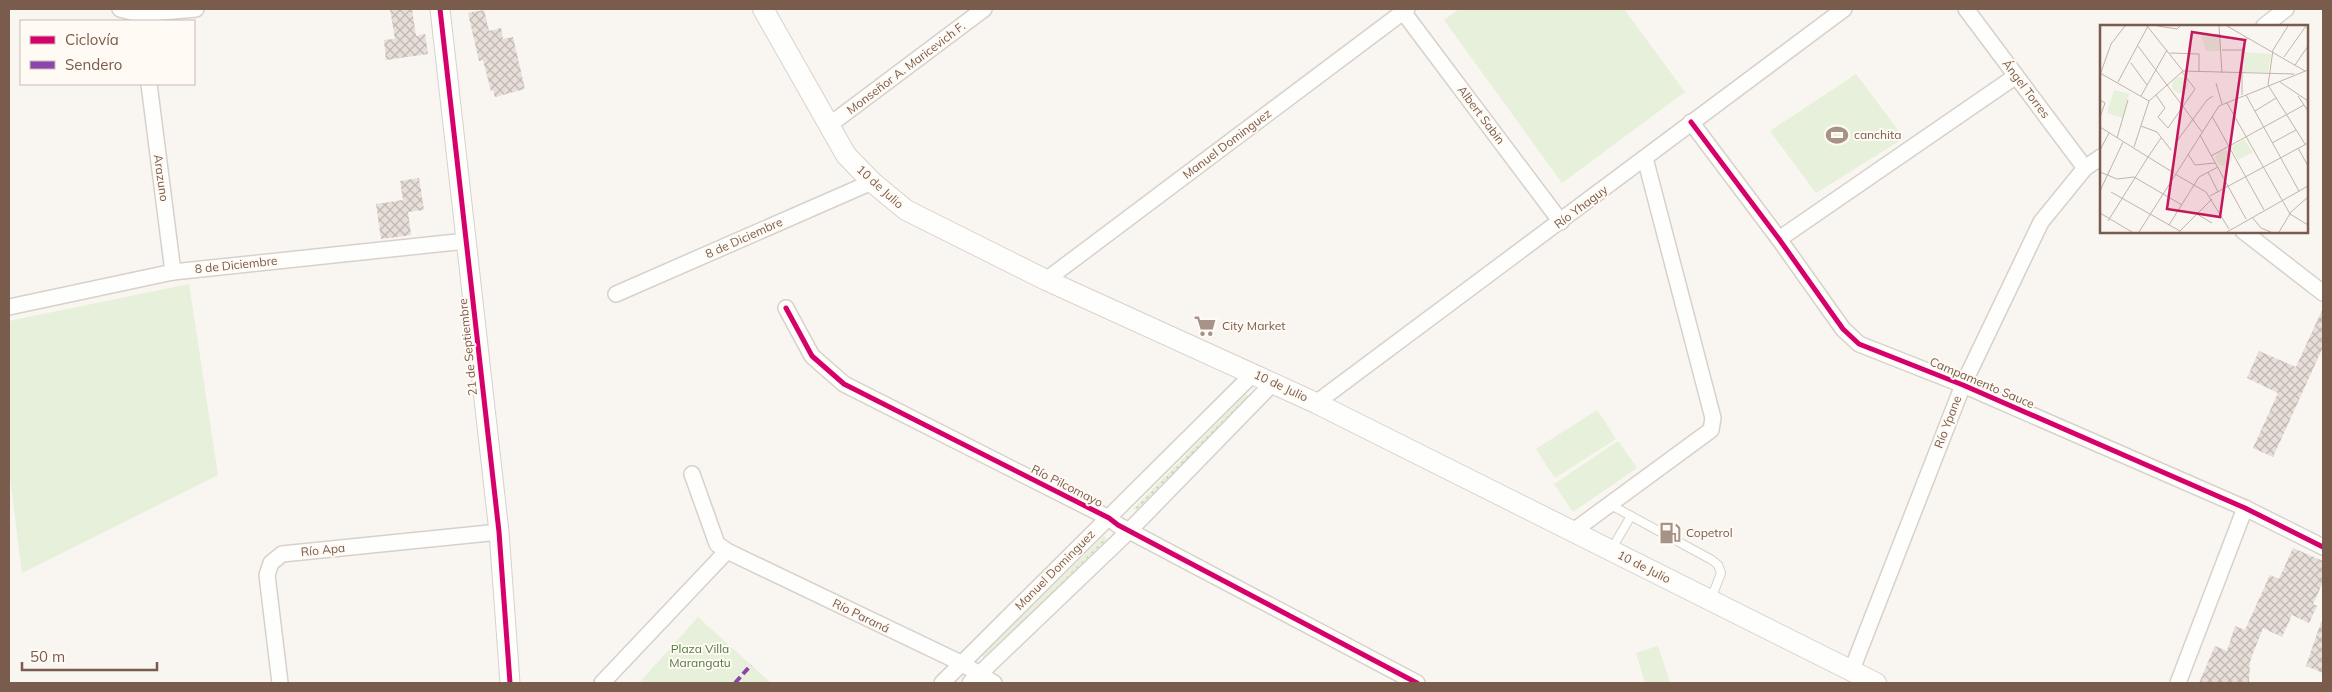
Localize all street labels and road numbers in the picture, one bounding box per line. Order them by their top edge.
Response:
street label: Monseñor A. Maricevich F. [844,18,968,117]
street label: Ángel Torres [1999,56,2053,121]
street label: Albert Sabin [1455,83,1508,147]
street label: Manuel Dominguez [1179,105,1274,182]
street label: Arazuno [151,153,172,203]
street label: 10 de Julio [854,162,907,212]
street label: Río Yhaguy [1551,181,1611,232]
street label: 8 de Diciembre [703,214,785,261]
street label: 8 de Diciembre [194,253,278,276]
street label: 21 de Septiembre [455,298,480,396]
street label: Campamento Sauce [1928,354,2037,411]
street label: 10 de Julio [1252,367,1311,405]
street label: Río Ypane [1931,393,1964,450]
street label: Río Pilcomayo [1029,461,1106,510]
street label: Manuel Dominguez [1011,526,1098,613]
street label: Río Apa [300,540,346,559]
street label: 10 de Julio [1615,547,1674,586]
street label: Río Paraná [830,595,892,636]

